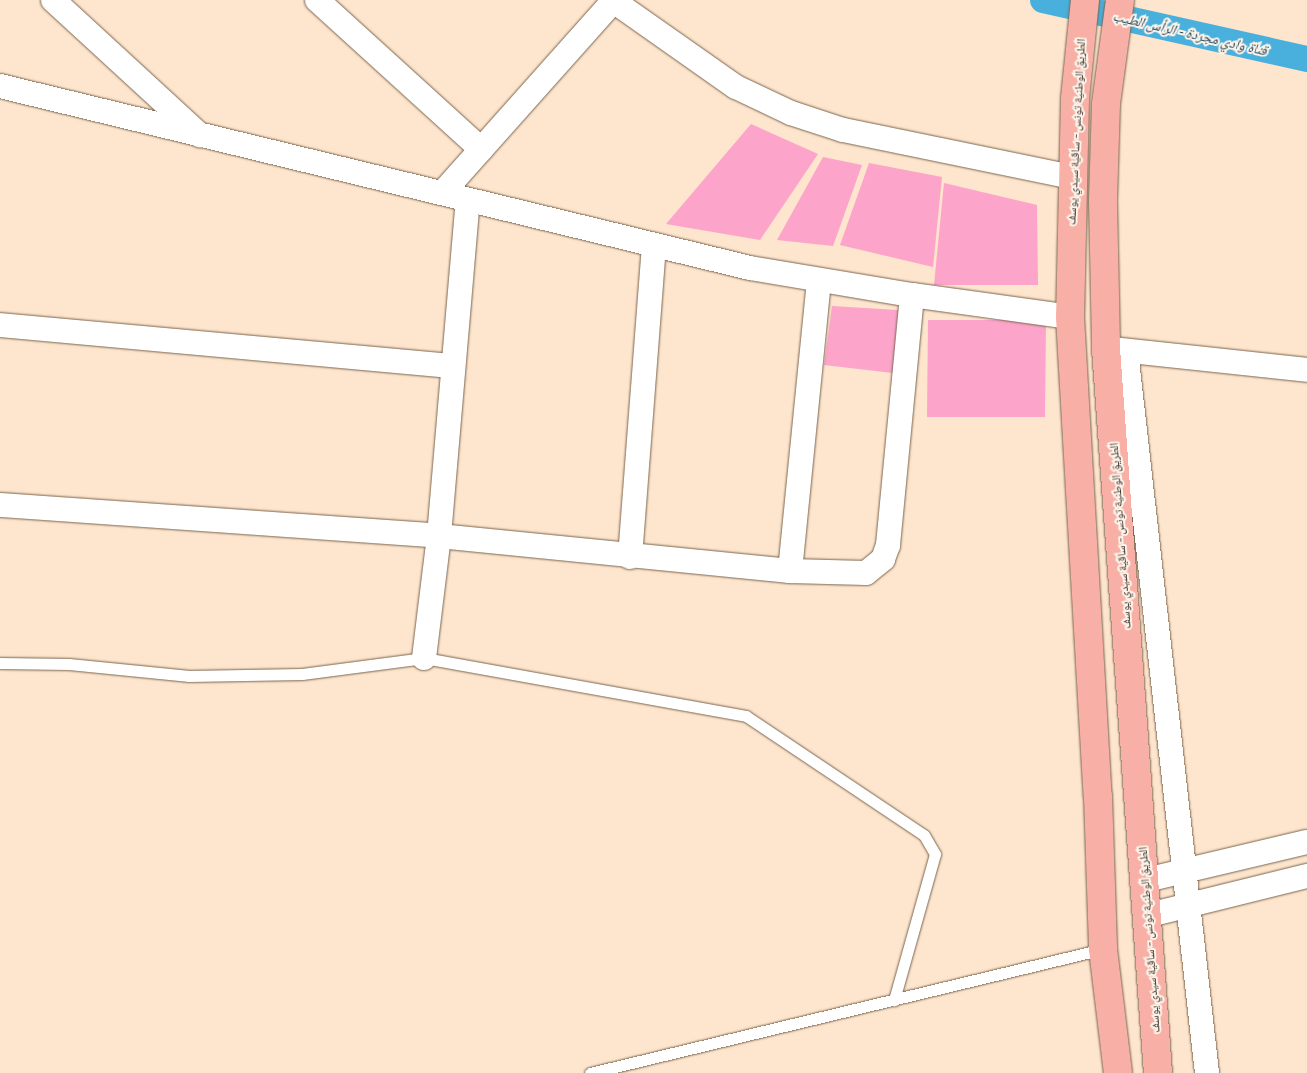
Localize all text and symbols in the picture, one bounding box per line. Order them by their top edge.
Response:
water label: قناة وادي مجردة - الرأس الطيب [1111,7,1269,59]
street label: الطريق الوطنية تونس - ساقية سيدي يوسف [1064,38,1088,226]
street label: الطريق الوطنية تونس - ساقية سيدي يوسف [1106,442,1134,630]
street label: الطريق الوطنية تونس - ساقية سيدي يوسف [1135,846,1163,1034]

